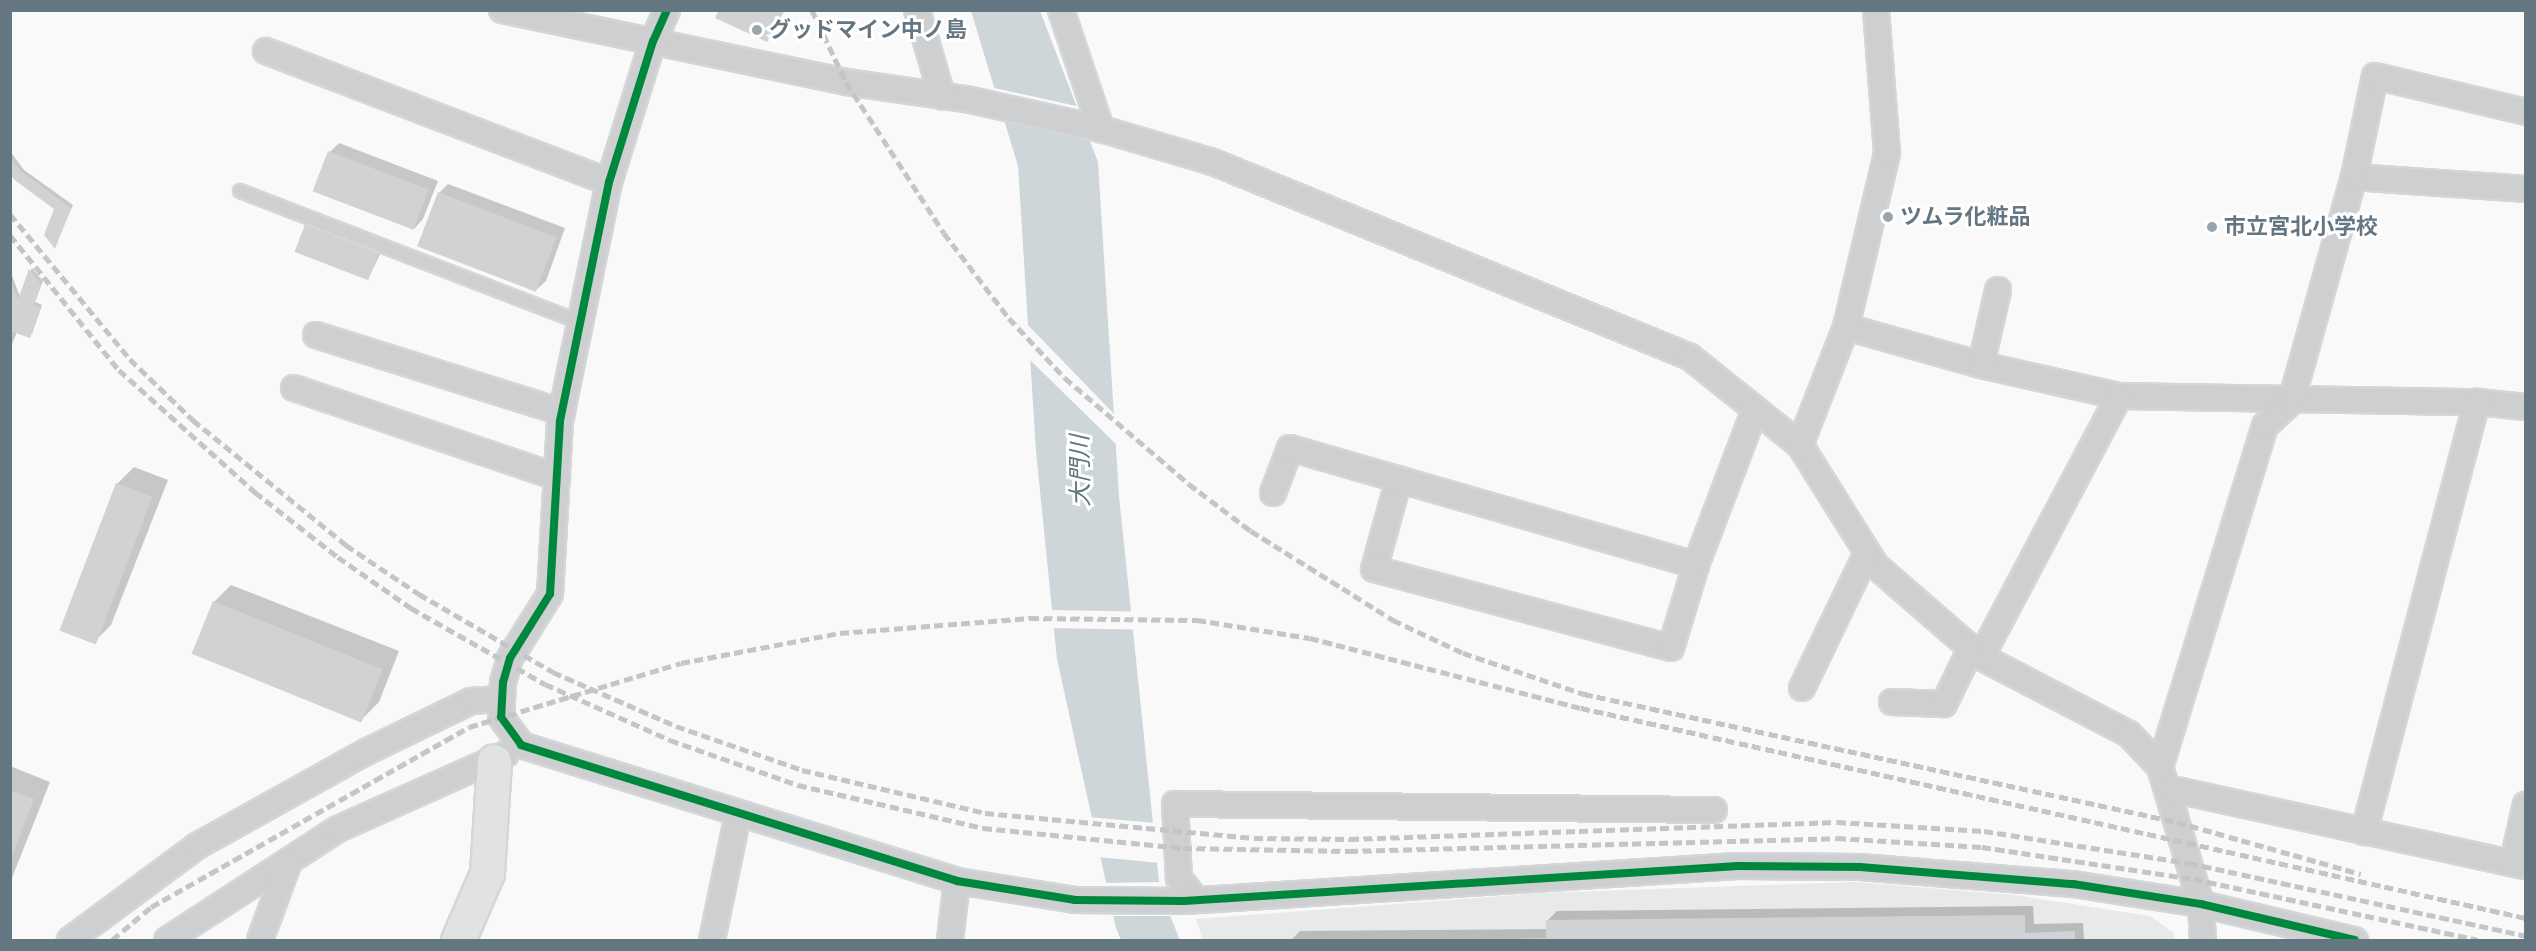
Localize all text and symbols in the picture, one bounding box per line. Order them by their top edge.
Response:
place label: グッドマイン中ノ島 [769,17,967,43]
marker: グッドマイン中ノ島 [750,23,764,37]
place label: ツムラ化粧品 [1900,204,2032,230]
marker: ツムラ化粧品 [1881,210,1895,224]
place label: 市立宮北小学校 [2224,214,2378,240]
marker: 市立宮北小学校 [2205,220,2219,234]
water label: 大門川 [1065,435,1095,507]

